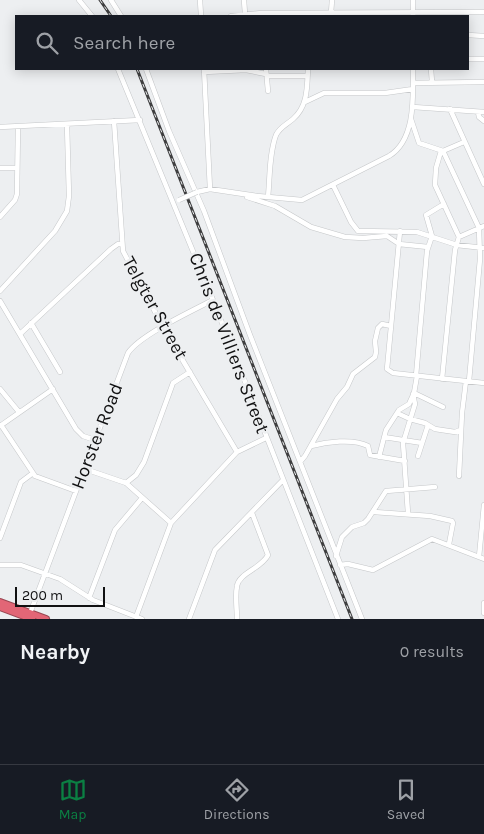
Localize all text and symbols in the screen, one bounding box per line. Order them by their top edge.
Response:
search box [15,15,469,70]
icon: search [33,29,61,57]
text: Search here [73,32,175,54]
street label: Chris de Villiers Street [184,250,274,436]
street label: Telgter Street [118,253,192,363]
street label: Horster Road [67,380,127,492]
scale bar [15,584,105,607]
text: 200 m [22,587,63,604]
text: Nearby [20,640,90,664]
text: 0 results [400,642,464,661]
tab: Map [59,776,87,823]
tab: Directions [204,776,270,823]
tab: Saved [387,776,425,823]

